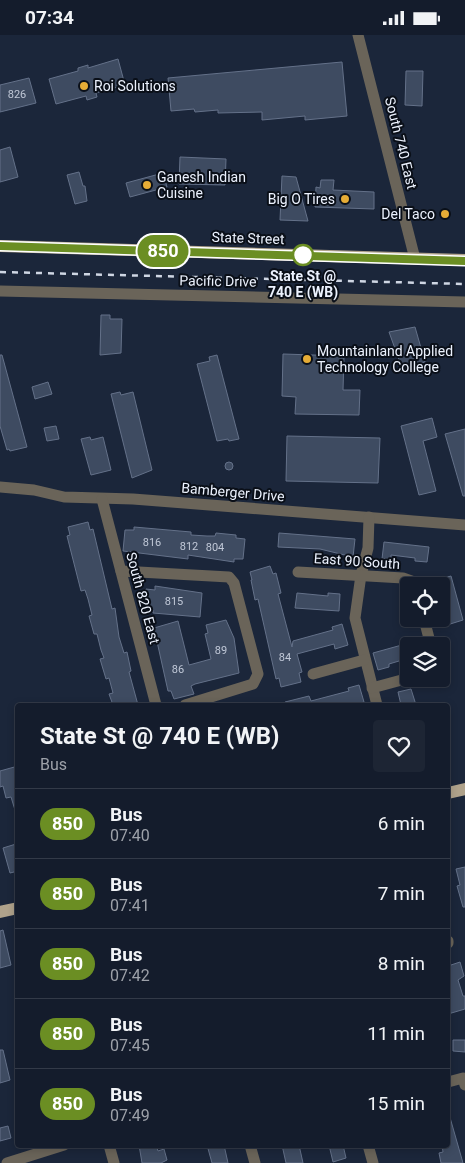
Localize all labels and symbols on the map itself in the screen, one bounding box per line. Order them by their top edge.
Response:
place label: Roi Solutions [94,78,176,94]
marker: Roi Solutions [78,80,90,92]
house number: 826 [8,88,26,101]
street label: South 740 East [382,95,420,191]
place label: Ganesh Indian Cuisine [157,169,246,201]
marker: Ganesh Indian Cuisine [141,179,153,191]
place label: Big O Tires [268,191,335,207]
marker: Big O Tires [339,193,351,205]
place label: Del Taco [381,206,435,222]
marker: Del Taco [439,208,451,220]
street label: State Street [211,229,285,247]
line badge: 850 [134,235,192,267]
marker: State St @ 740 E (WB) [292,244,314,266]
place label: State St @ 740 E (WB) [268,268,338,301]
street label: Pacific Drive [179,272,257,290]
place label: Mountainland Applied Technology College [317,343,453,375]
marker: Mountainland Applied Technology College [301,353,313,365]
street label: Bamberger Drive [181,480,285,504]
house number: 816 [143,536,161,549]
house number: 812 [180,540,198,553]
house number: 804 [206,541,224,554]
street label: South 820 East [123,550,163,646]
street label: East 90 South [313,550,401,572]
house number: 815 [165,595,183,608]
house number: 89 [215,644,227,657]
house number: 84 [279,651,291,664]
house number: 86 [172,663,184,676]

